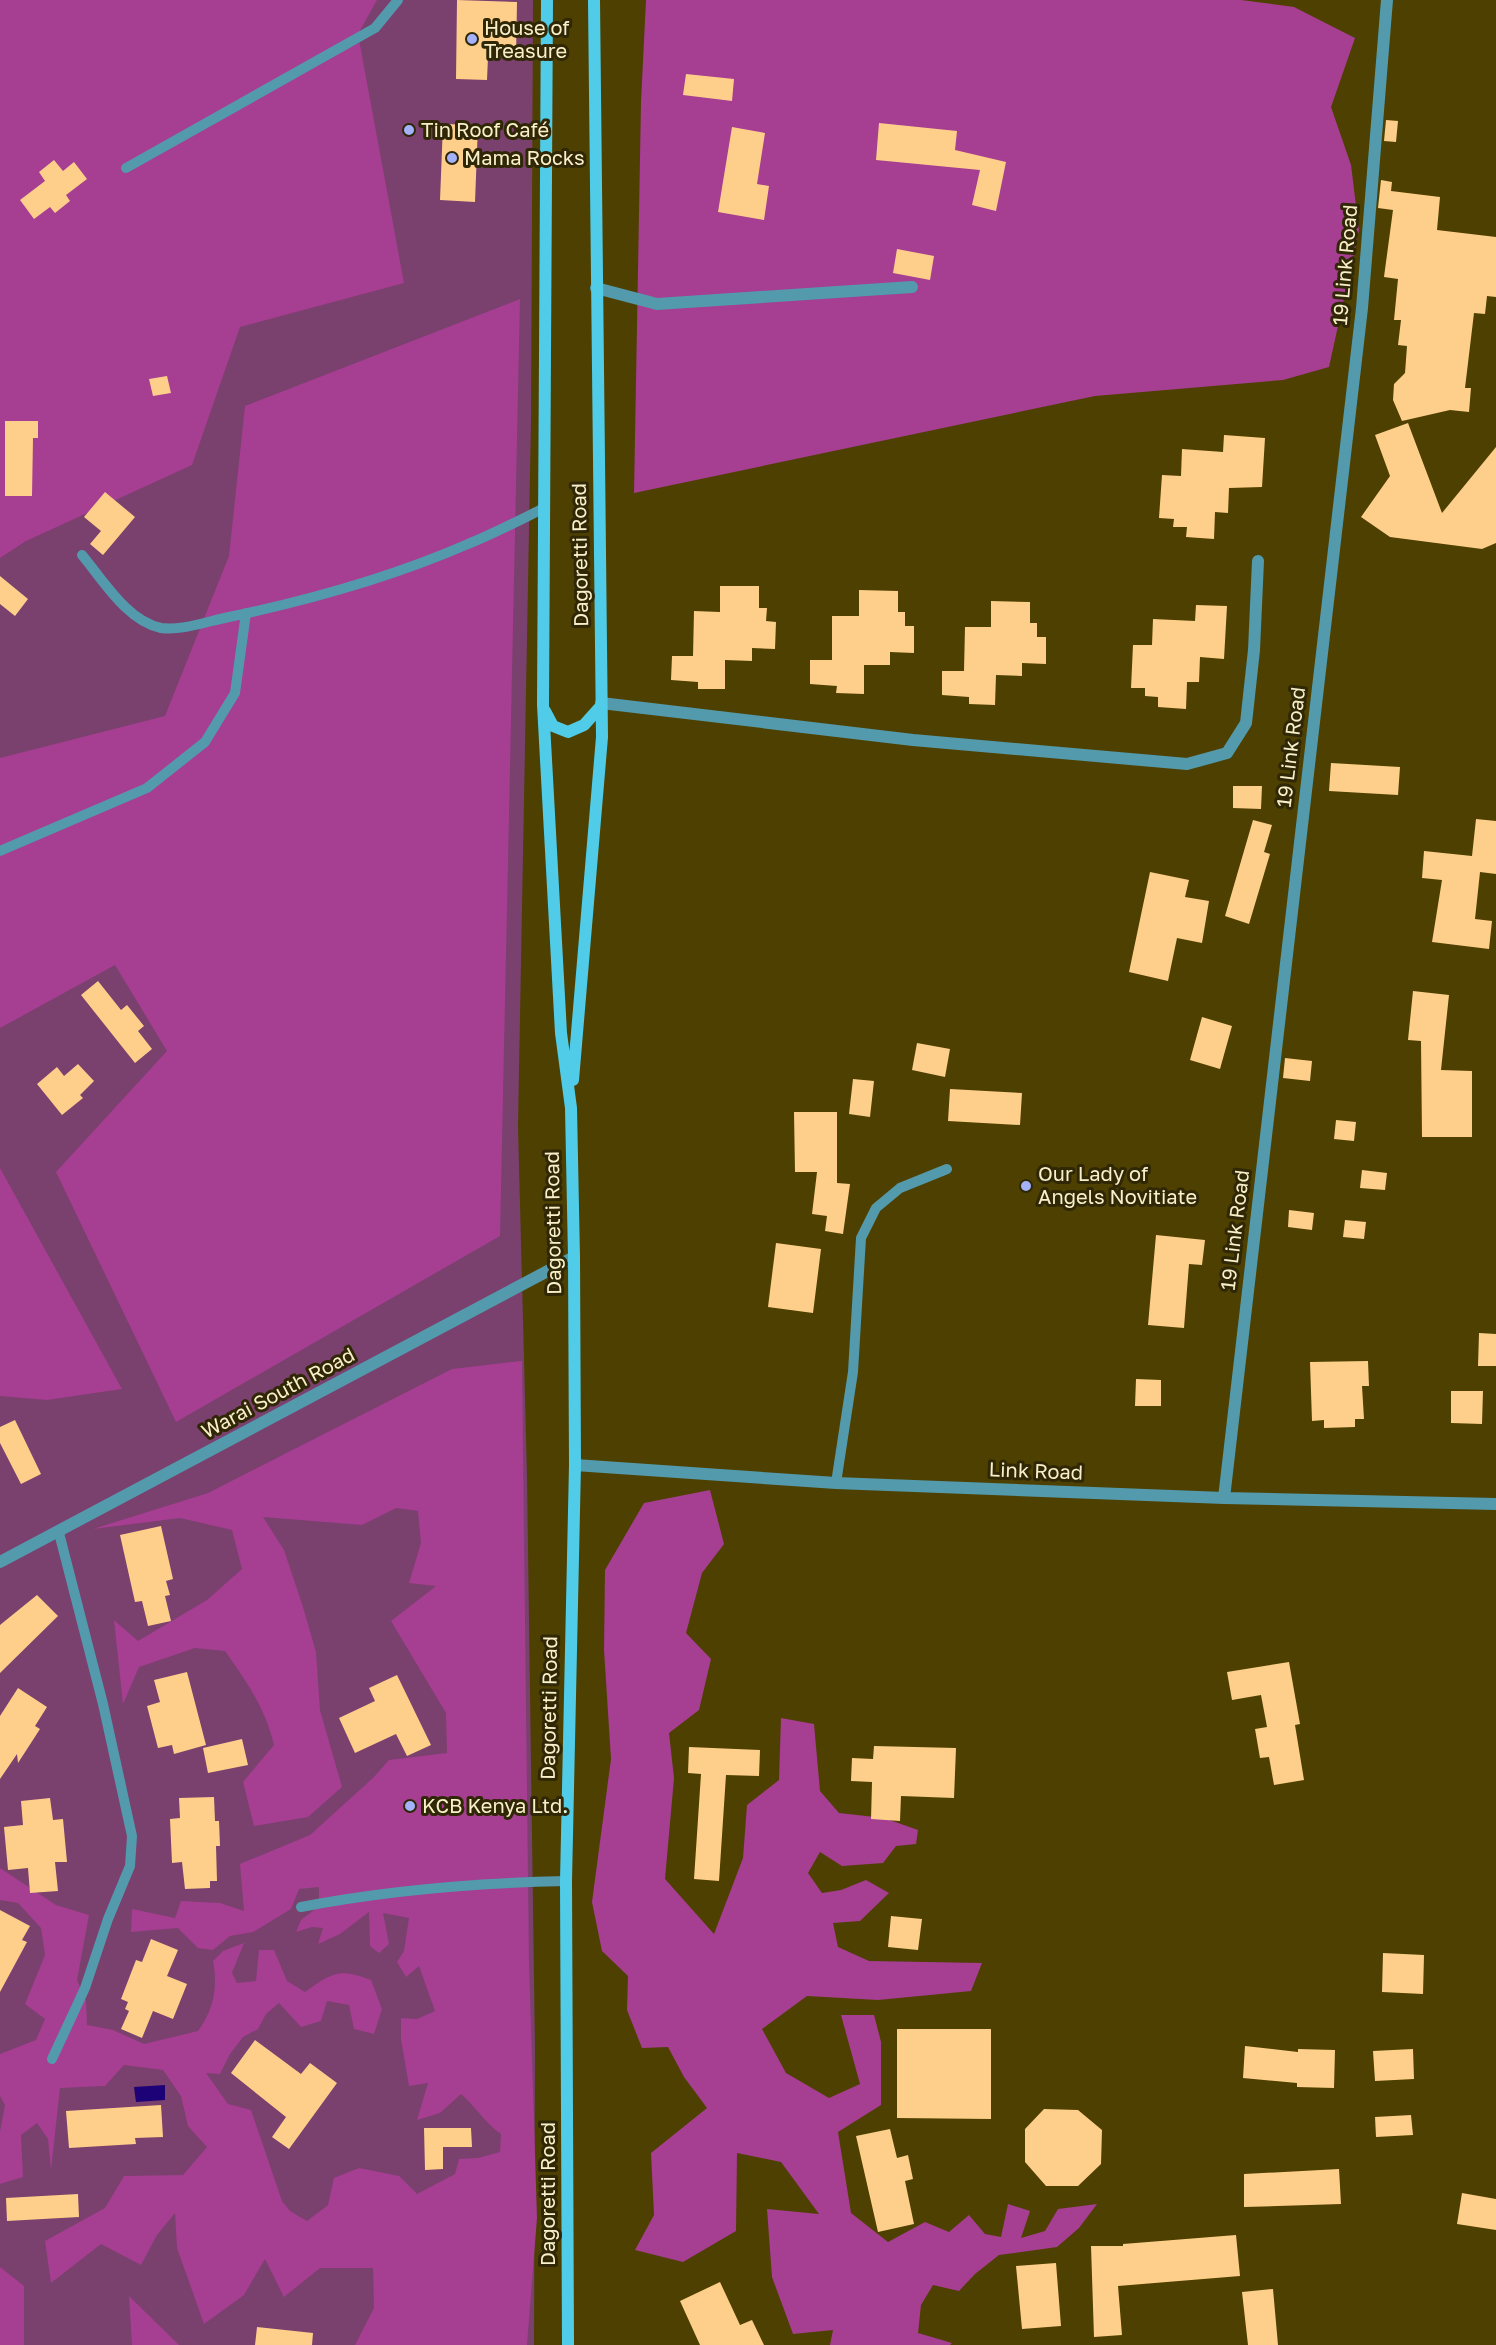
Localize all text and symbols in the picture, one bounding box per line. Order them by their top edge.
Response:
place label: House of Treasure [484,15,570,62]
marker: House of Treasure [465,32,479,46]
place label: Tin Roof Café [421,117,549,141]
marker: Tin Roof Café [402,123,416,137]
place label: Mama Rocks [464,145,585,169]
marker: Mama Rocks [445,151,459,165]
street label: 19 Link Road [1327,204,1361,326]
street label: Dagoretti Road [566,483,592,627]
street label: 19 Link Road [1271,685,1309,808]
street label: Dagoretti Road [539,1151,565,1295]
place label: Our Lady of Angels Novitiate [1038,1161,1197,1208]
street label: 19 Link Road [1215,1168,1253,1291]
marker: Our Lady of Angels Novitiate [1019,1179,1033,1193]
street label: Warai South Road [197,1342,358,1443]
street label: Link Road [988,1456,1084,1484]
street label: Dagoretti Road [535,1636,561,1780]
place label: KCB Kenya Ltd. [422,1793,568,1817]
marker: KCB Kenya Ltd. [403,1799,417,1813]
street label: Dagoretti Road [535,2122,559,2266]

